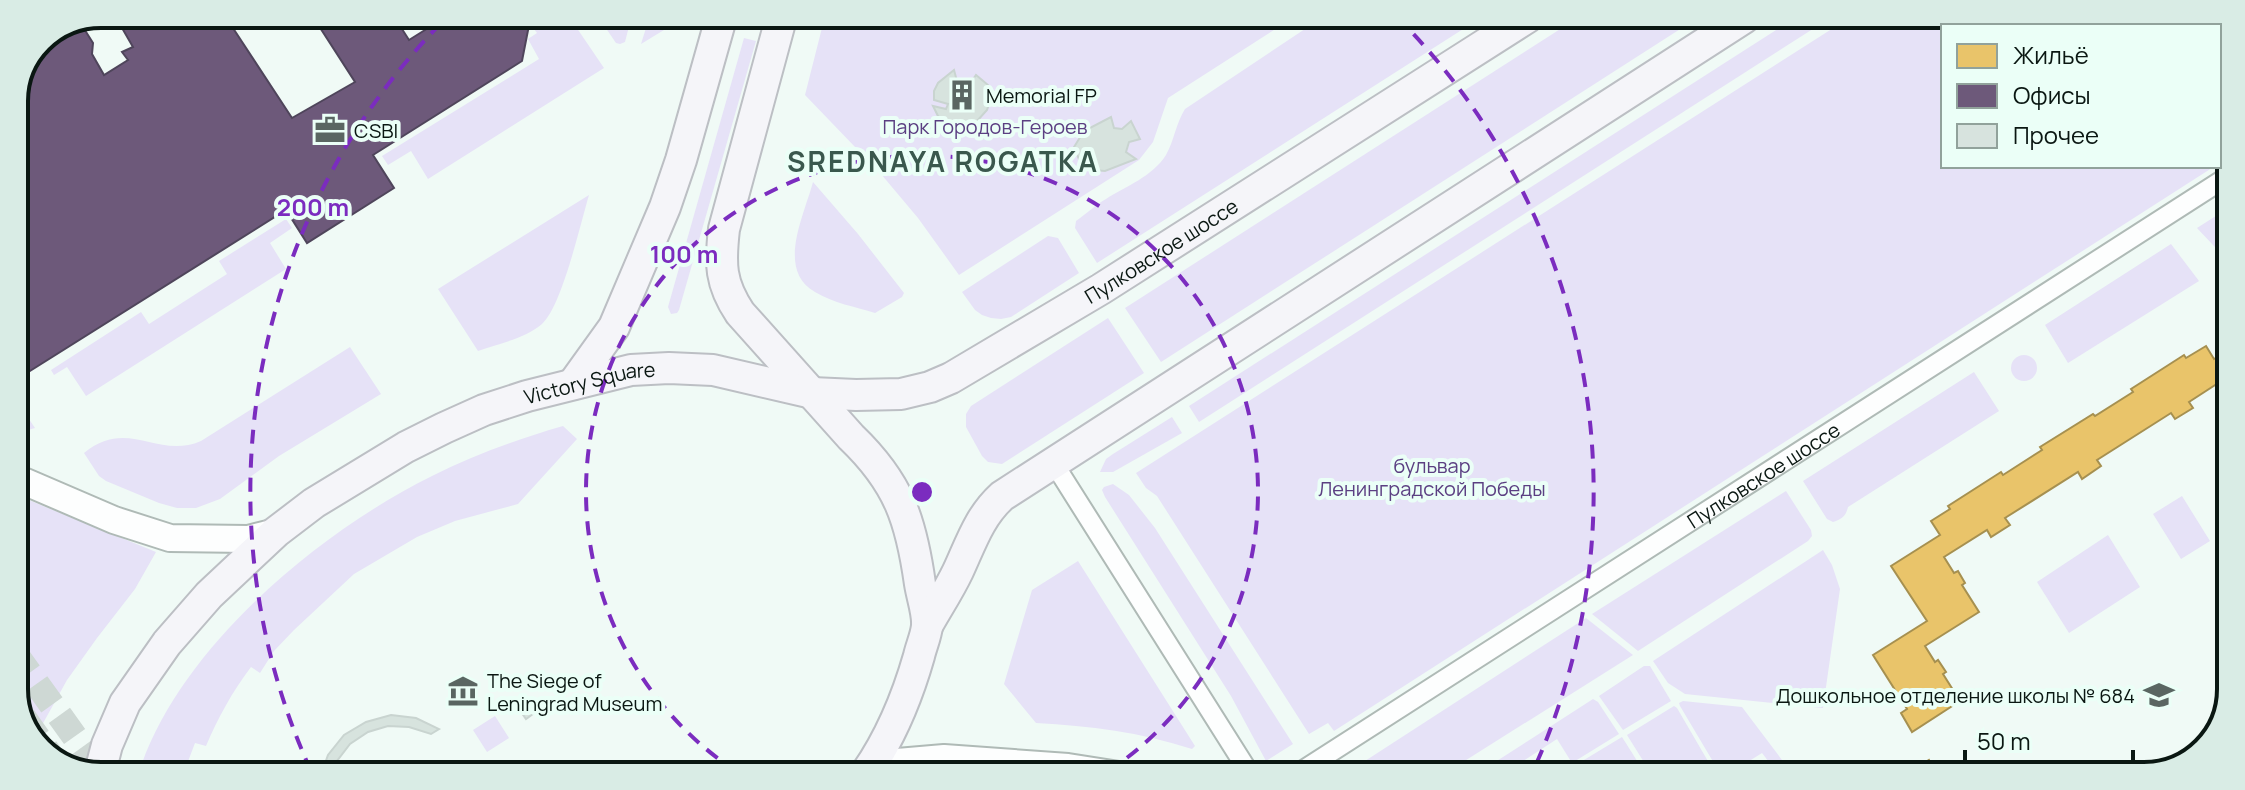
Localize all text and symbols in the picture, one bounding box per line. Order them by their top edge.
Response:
legend [1941,24,2221,168]
text: Жильё [2013,38,2089,71]
building icon: Memorial FP [945,78,979,112]
text: Офисы [2013,78,2091,111]
place label: Memorial FP [986,82,1097,109]
office icon: CSBI [313,113,347,147]
park label: Парк Городов-Героев [882,113,1088,140]
place label: CSBI [354,117,398,144]
text: Прочее [2013,118,2099,151]
district label: SREDNAYA ROGATKA [787,142,1099,180]
text: 200 m [277,190,349,223]
street label: Пулковское шоссе [1079,192,1243,309]
text: 100 m [650,237,718,270]
street label: Victory Square [521,355,656,410]
street label: Пулковское шоссе [1682,416,1845,534]
park label: бульвар Ленинградской Победы [1318,452,1546,502]
centre of rings [908,478,936,506]
place label: The Siege of Leningrad Museum [487,667,662,717]
museum icon: The Siege of Leningrad Museum [446,674,480,708]
school or university icon: Дошкольное отделение школы № 684 [2142,678,2176,712]
place label: Дошкольное отделение школы № 684 [1776,682,2135,709]
scale bar [1965,714,2133,764]
text: 50 m [1977,724,2031,757]

